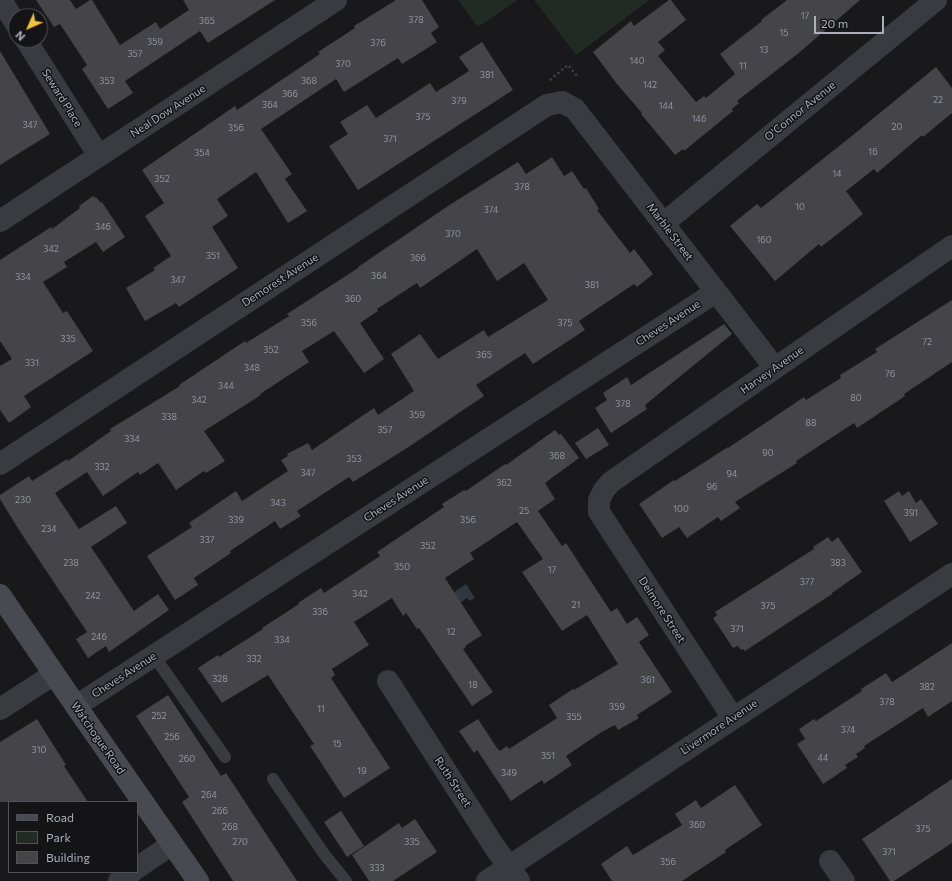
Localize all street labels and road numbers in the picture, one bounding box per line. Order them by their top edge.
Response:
street label: Seward Place [39,67,85,129]
street label: O'Connor Avenue [762,78,838,144]
street label: Neal Dow Avenue [128,82,208,140]
street label: Marble Street [644,201,696,263]
street label: Demorest Avenue [239,250,321,310]
street label: Cheves Avenue [633,297,703,349]
street label: Harvey Avenue [738,343,806,397]
street label: Cheves Avenue [361,473,431,525]
street label: Delmore Street [636,575,688,645]
street label: Cheves Avenue [89,649,159,701]
street label: Livermore Avenue [678,696,760,758]
street label: Watchogue Road [68,699,128,777]
street label: Ruth Street [432,754,474,810]

